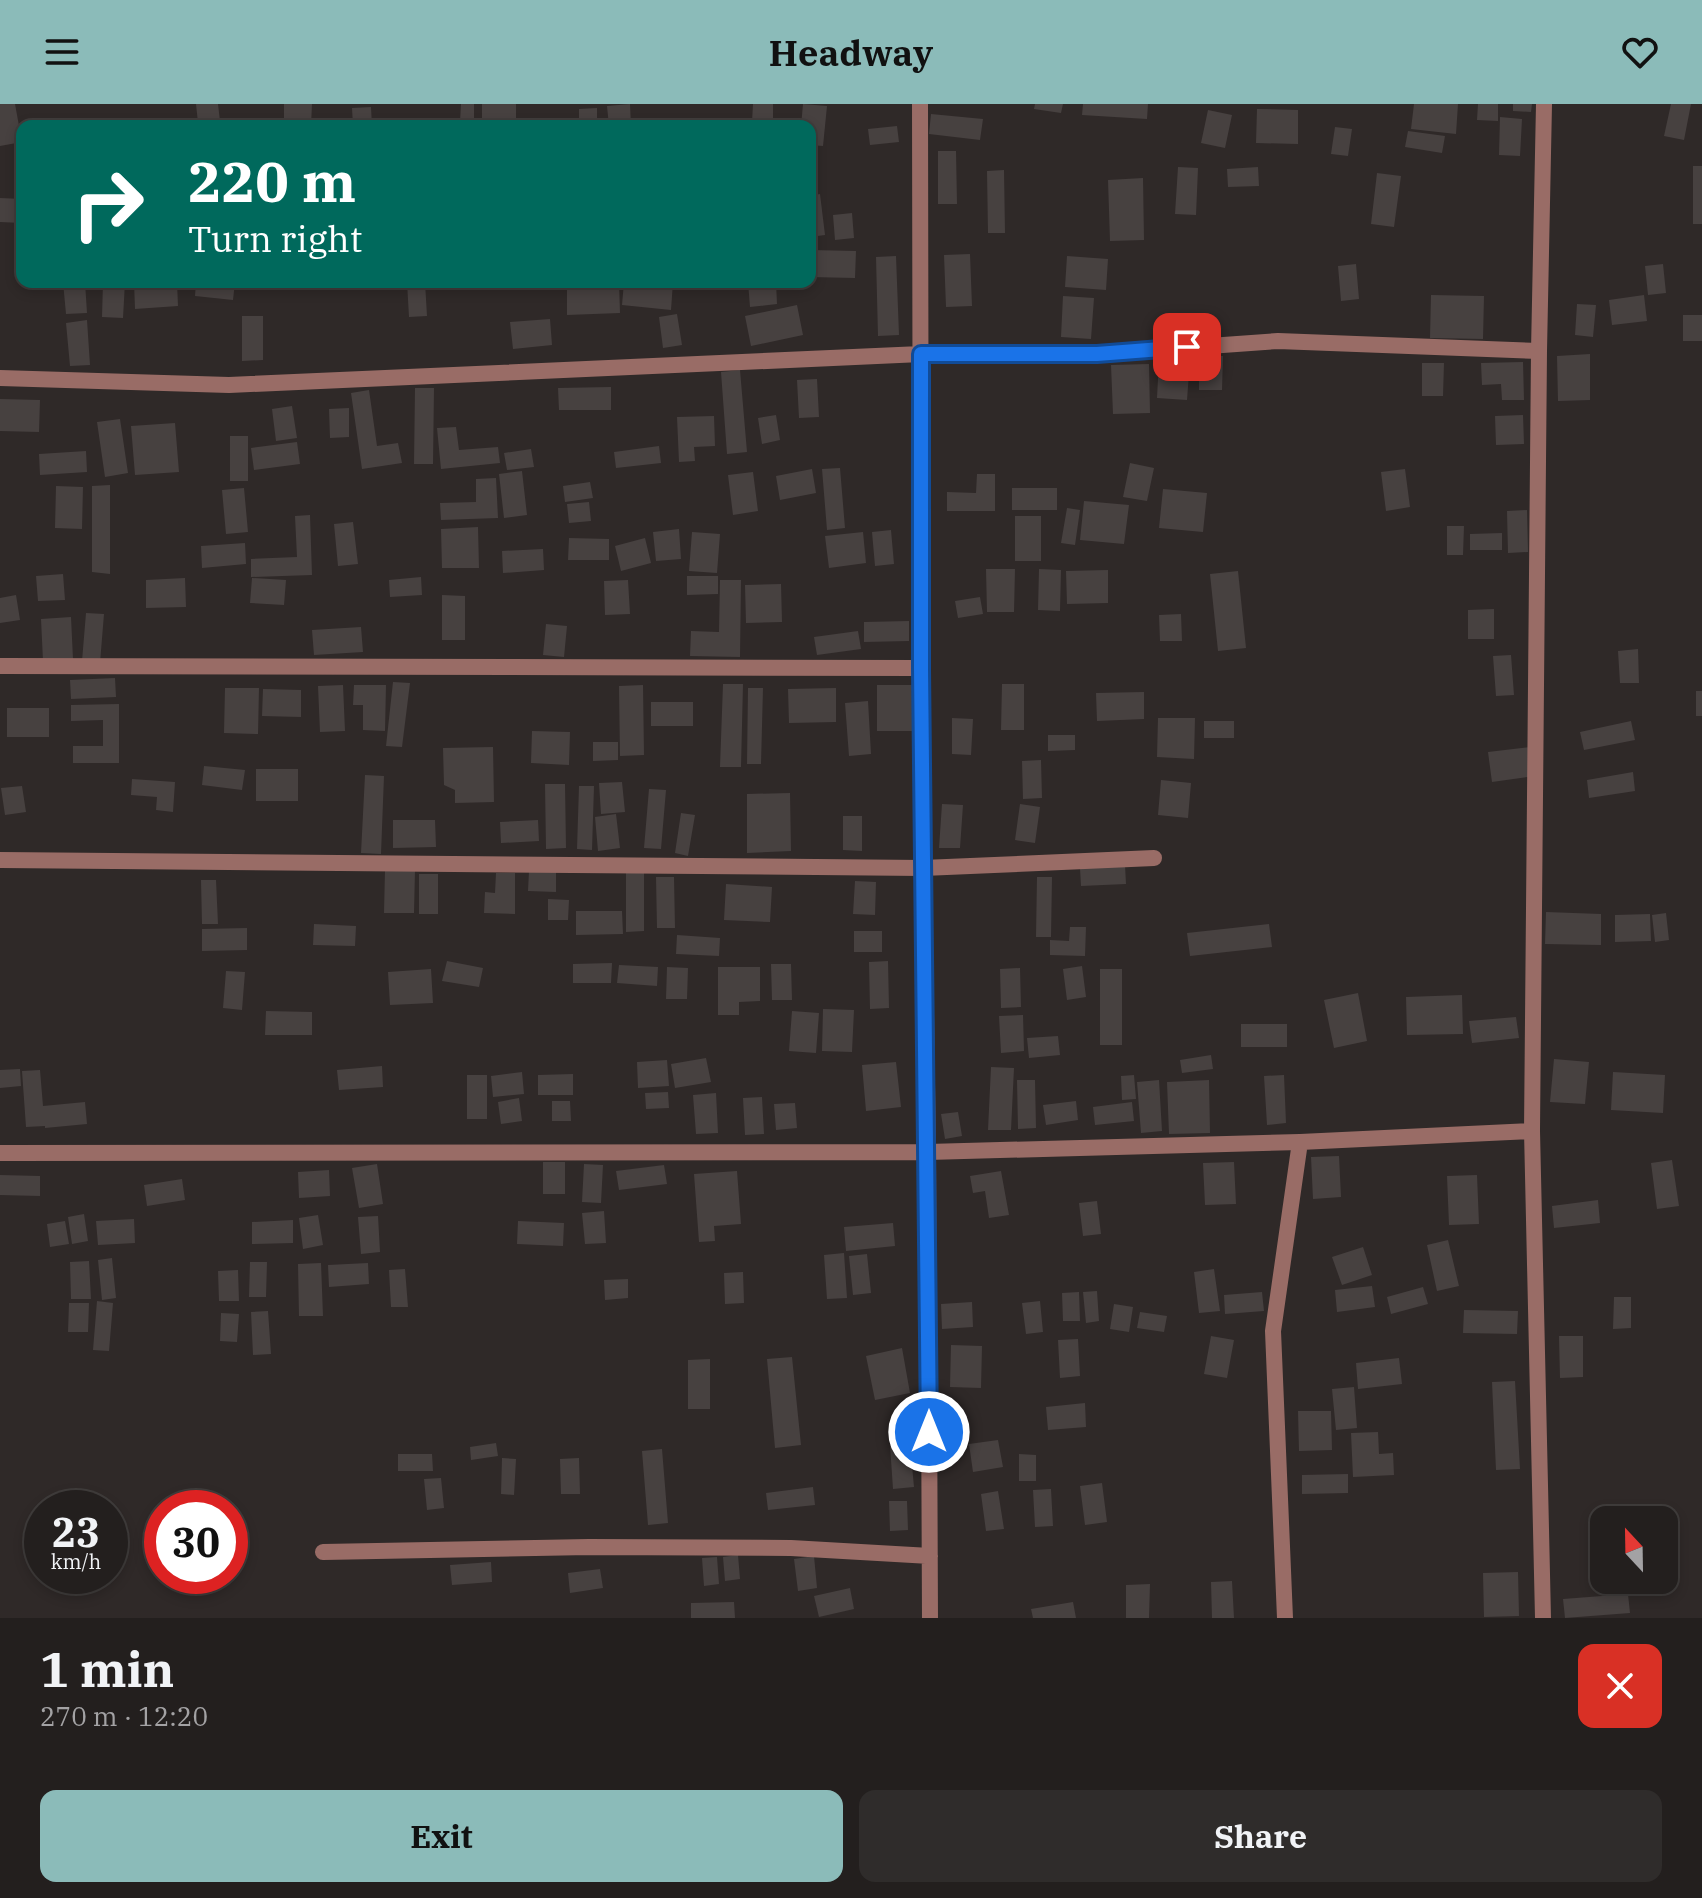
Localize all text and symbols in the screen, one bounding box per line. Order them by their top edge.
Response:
text: Headway [769,29,933,76]
icon: menu [40,30,84,74]
icon: heart [1618,30,1662,74]
text: 220 m [188,145,356,217]
icon: right [56,152,160,256]
text: Turn right [188,215,362,262]
pin [1153,313,1221,381]
icon: arrive [1165,325,1209,369]
position arrow [887,1390,971,1474]
speed limit sign: 30 [144,1490,248,1594]
text: 23 [52,1506,100,1558]
north arrow [1590,1506,1678,1594]
map controls [1590,1506,1678,1594]
text: km/h [51,1548,101,1575]
text: 1 min [40,1638,174,1700]
button: close [1578,1644,1662,1728]
text: 270 m · 12:20 [40,1699,208,1733]
button: Exit [40,1790,843,1882]
button: Share [859,1790,1662,1882]

